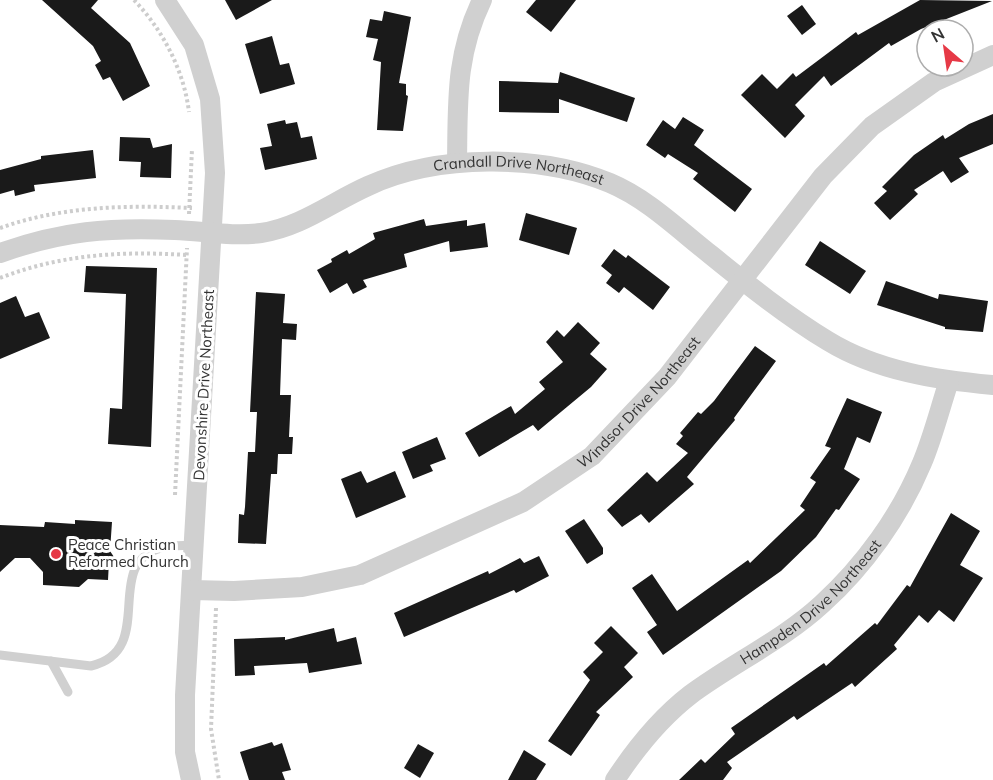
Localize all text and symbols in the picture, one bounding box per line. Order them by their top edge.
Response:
north arrow [915,18,975,78]
text: N [928,23,948,47]
street label: Crandall Drive Northeast [432,152,607,189]
street label: Devonshire Drive Northeast [189,289,218,481]
street label: Windsor Drive Northeast [574,332,704,472]
place label: Peace Christian Reformed Church [68,535,189,571]
street label: Hampden Drive Northeast [736,536,885,668]
marker: Peace Christian Reformed Church [49,547,63,561]

